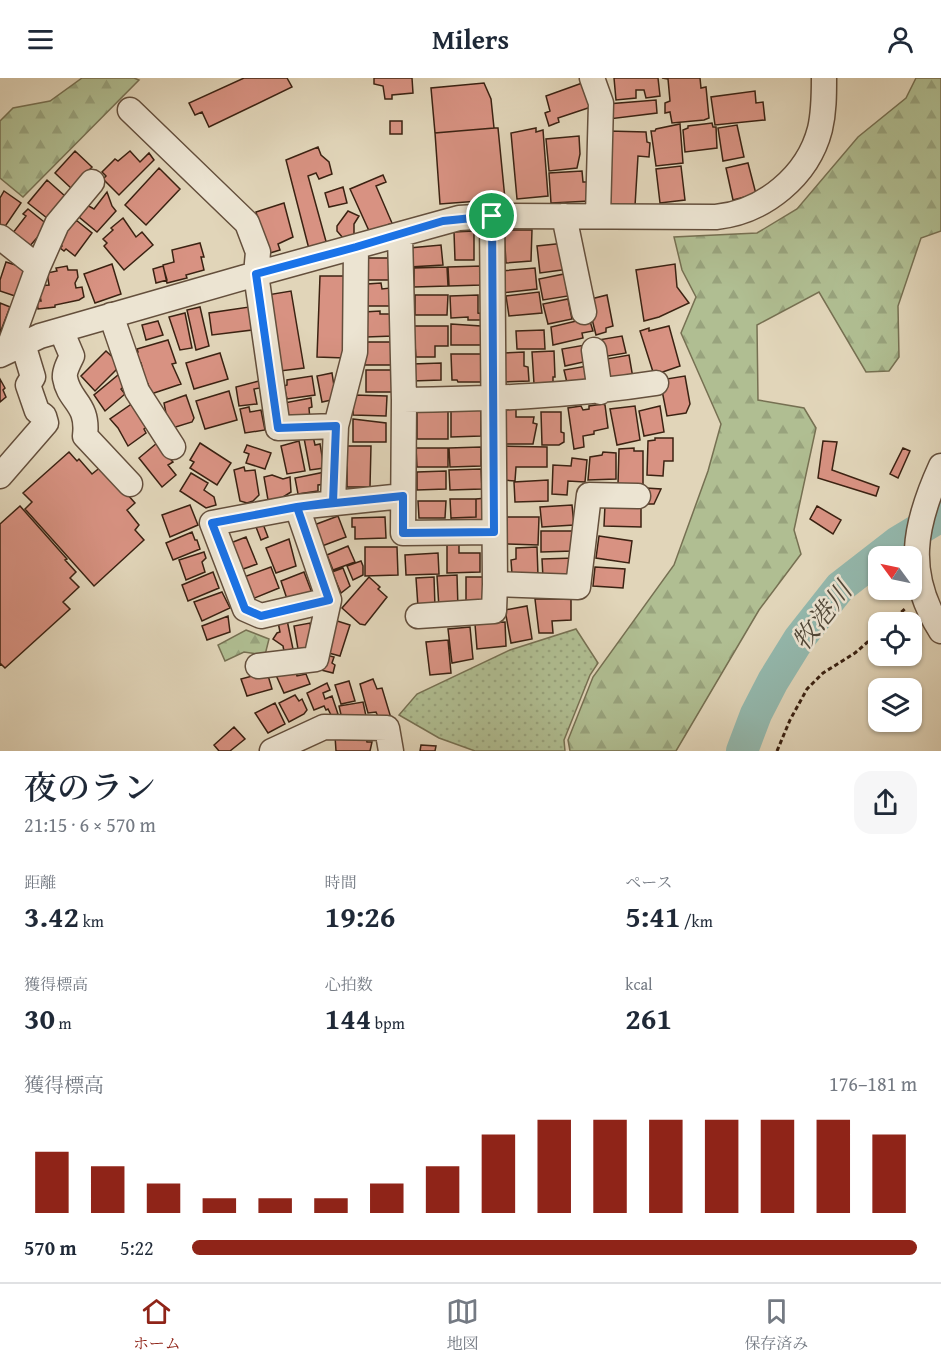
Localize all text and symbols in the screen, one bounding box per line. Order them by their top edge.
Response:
text: Milers [432,19,509,59]
icon: menu [24,23,57,56]
icon: person [884,23,917,56]
pin [466,190,517,241]
icon: arrive [475,199,508,232]
north arrow [868,546,922,600]
map controls [868,546,922,732]
water label: 牧港川 [782,571,863,658]
button: locate [868,612,922,666]
button: layers [868,678,922,732]
text: 夜のラン [24,763,156,811]
button: share [854,771,917,834]
text: 21:15 · 6 × 570 m [24,810,156,839]
text: 距離 [24,870,56,894]
text: 時間 [325,870,357,894]
text: ペース [625,870,673,894]
text: 3.42 [24,894,79,938]
text: 19:26 [325,894,395,938]
text: 5:41 [625,894,680,938]
text: km [79,909,104,933]
text: /km [680,909,713,933]
text: 獲得標高 [24,972,88,996]
text: 心拍数 [325,972,373,996]
text: kcal [625,972,653,996]
text: 30 [24,996,55,1040]
text: 144 [325,996,371,1040]
text: 261 [625,996,672,1040]
text: m [55,1011,72,1035]
text: bpm [371,1011,405,1035]
text: 176–181 m [829,1069,917,1098]
text: 獲得標高 [24,1070,104,1099]
text: 570 m [24,1233,77,1262]
text: 5:22 [120,1233,154,1262]
tab: ホーム [133,1295,181,1355]
tab: 地図 [446,1295,479,1355]
tab: 保存済み [744,1295,808,1355]

